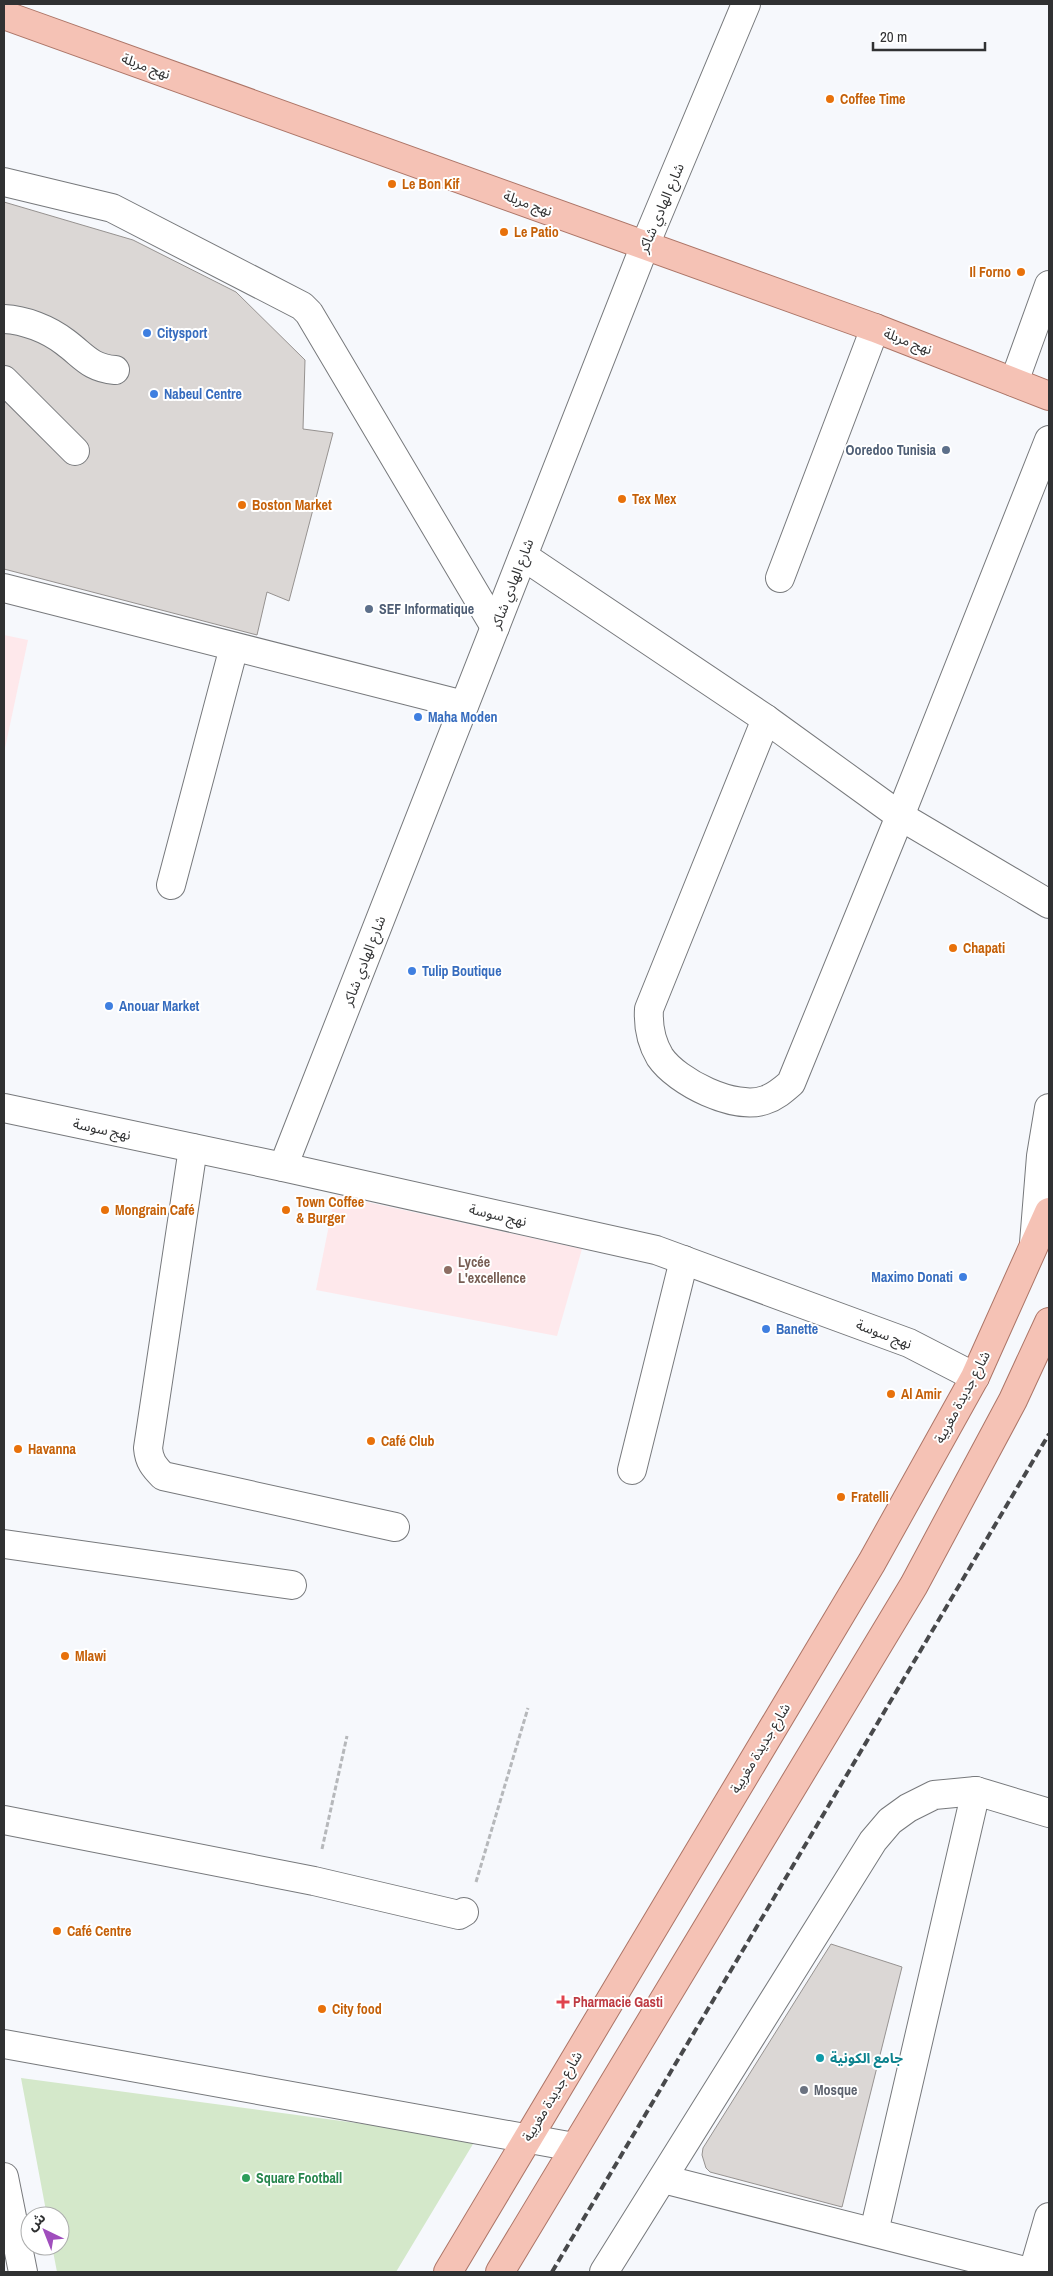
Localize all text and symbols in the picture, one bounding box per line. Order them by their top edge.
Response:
scale bar [873,20,986,52]
text: 20 m [880,26,907,47]
street label: نهج مربلة [119,49,173,85]
place label: Coffee Time [840,90,906,108]
marker: Coffee Time [824,93,836,105]
street label: شارع الهادي شاكر [634,161,690,257]
place label: Le Bon Kif [402,175,460,193]
marker: Le Bon Kif [386,178,398,190]
street label: نهج مربلة [501,186,555,222]
place label: Le Patio [514,223,559,241]
marker: Le Patio [498,226,510,238]
place label: Il Forno [969,263,1011,281]
marker: Il Forno [1015,266,1027,278]
place label: Citysport [157,324,208,342]
street label: نهج مربلة [881,324,935,360]
marker: Citysport [141,327,153,339]
place label: Nabeul Centre [164,385,242,403]
marker: Nabeul Centre [148,388,160,400]
place label: Ooredoo Tunisia [846,441,937,459]
marker: Ooredoo Tunisia [940,444,952,456]
place label: Tex Mex [632,490,677,508]
marker: Tex Mex [616,493,628,505]
place label: Boston Market [252,496,332,514]
marker: Boston Market [236,499,248,511]
street label: شارع الهادي شاكر [486,536,540,634]
place label: SEF Informatique [379,600,474,618]
marker: SEF Informatique [363,603,375,615]
place label: Maha Moden [428,708,498,726]
marker: Maha Moden [412,711,424,723]
street label: شارع الهادي شاكر [338,913,392,1011]
place label: Chapati [963,939,1005,957]
marker: Chapati [947,942,959,954]
place label: Tulip Boutique [422,962,502,980]
marker: Tulip Boutique [406,965,418,977]
place label: Anouar Market [119,997,200,1015]
marker: Anouar Market [103,1000,115,1012]
street label: نهج سوسة [71,1114,133,1146]
place label: Town Coffee & Burger [296,1193,364,1227]
street label: نهج سوسة [467,1200,529,1232]
place label: Mongrain Café [115,1201,195,1219]
marker: Mongrain Café [99,1204,111,1216]
marker: Town Coffee & Burger [280,1204,292,1216]
place label: Lycée L'excellence [458,1253,526,1287]
marker: Lycée L'excellence [442,1264,454,1276]
place label: Maximo Donati [871,1268,953,1286]
marker: Maximo Donati [957,1271,969,1283]
street label: نهج سوسة [853,1315,915,1355]
place label: Banette [776,1320,818,1338]
marker: Banette [760,1323,772,1335]
street label: شارع جديدة مغربية [930,1348,996,1447]
place label: Al Amir [901,1385,942,1403]
marker: Al Amir [885,1388,897,1400]
place label: Café Club [381,1432,435,1450]
marker: Café Club [365,1435,377,1447]
place label: Havanna [28,1440,76,1458]
marker: Havanna [12,1443,24,1455]
place label: Fratelli [851,1488,889,1506]
marker: Fratelli [835,1491,847,1503]
place label: Mlawi [75,1647,106,1665]
marker: Mlawi [59,1650,71,1662]
street label: شارع جديدة مغربية [726,1700,796,1797]
place label: Café Centre [67,1922,131,1940]
marker: Café Centre [51,1925,63,1937]
place label: Pharmacie Gasti [573,1993,663,2011]
marker: Pharmacie Gasti [557,1996,569,2008]
place label: City food [332,2000,382,2018]
marker: City food [316,2003,328,2015]
street label: شارع جديدة مغربية [518,2048,588,2145]
place label: جامع الكونية [830,2049,903,2068]
marker: جامع الكونية [814,2052,826,2064]
place label: Mosque [814,2081,857,2099]
marker: Mosque [798,2084,810,2096]
place label: Square Football [256,2169,342,2187]
marker: Square Football [240,2172,252,2184]
north arrow [20,2206,70,2256]
text: ش [23,2208,49,2235]

